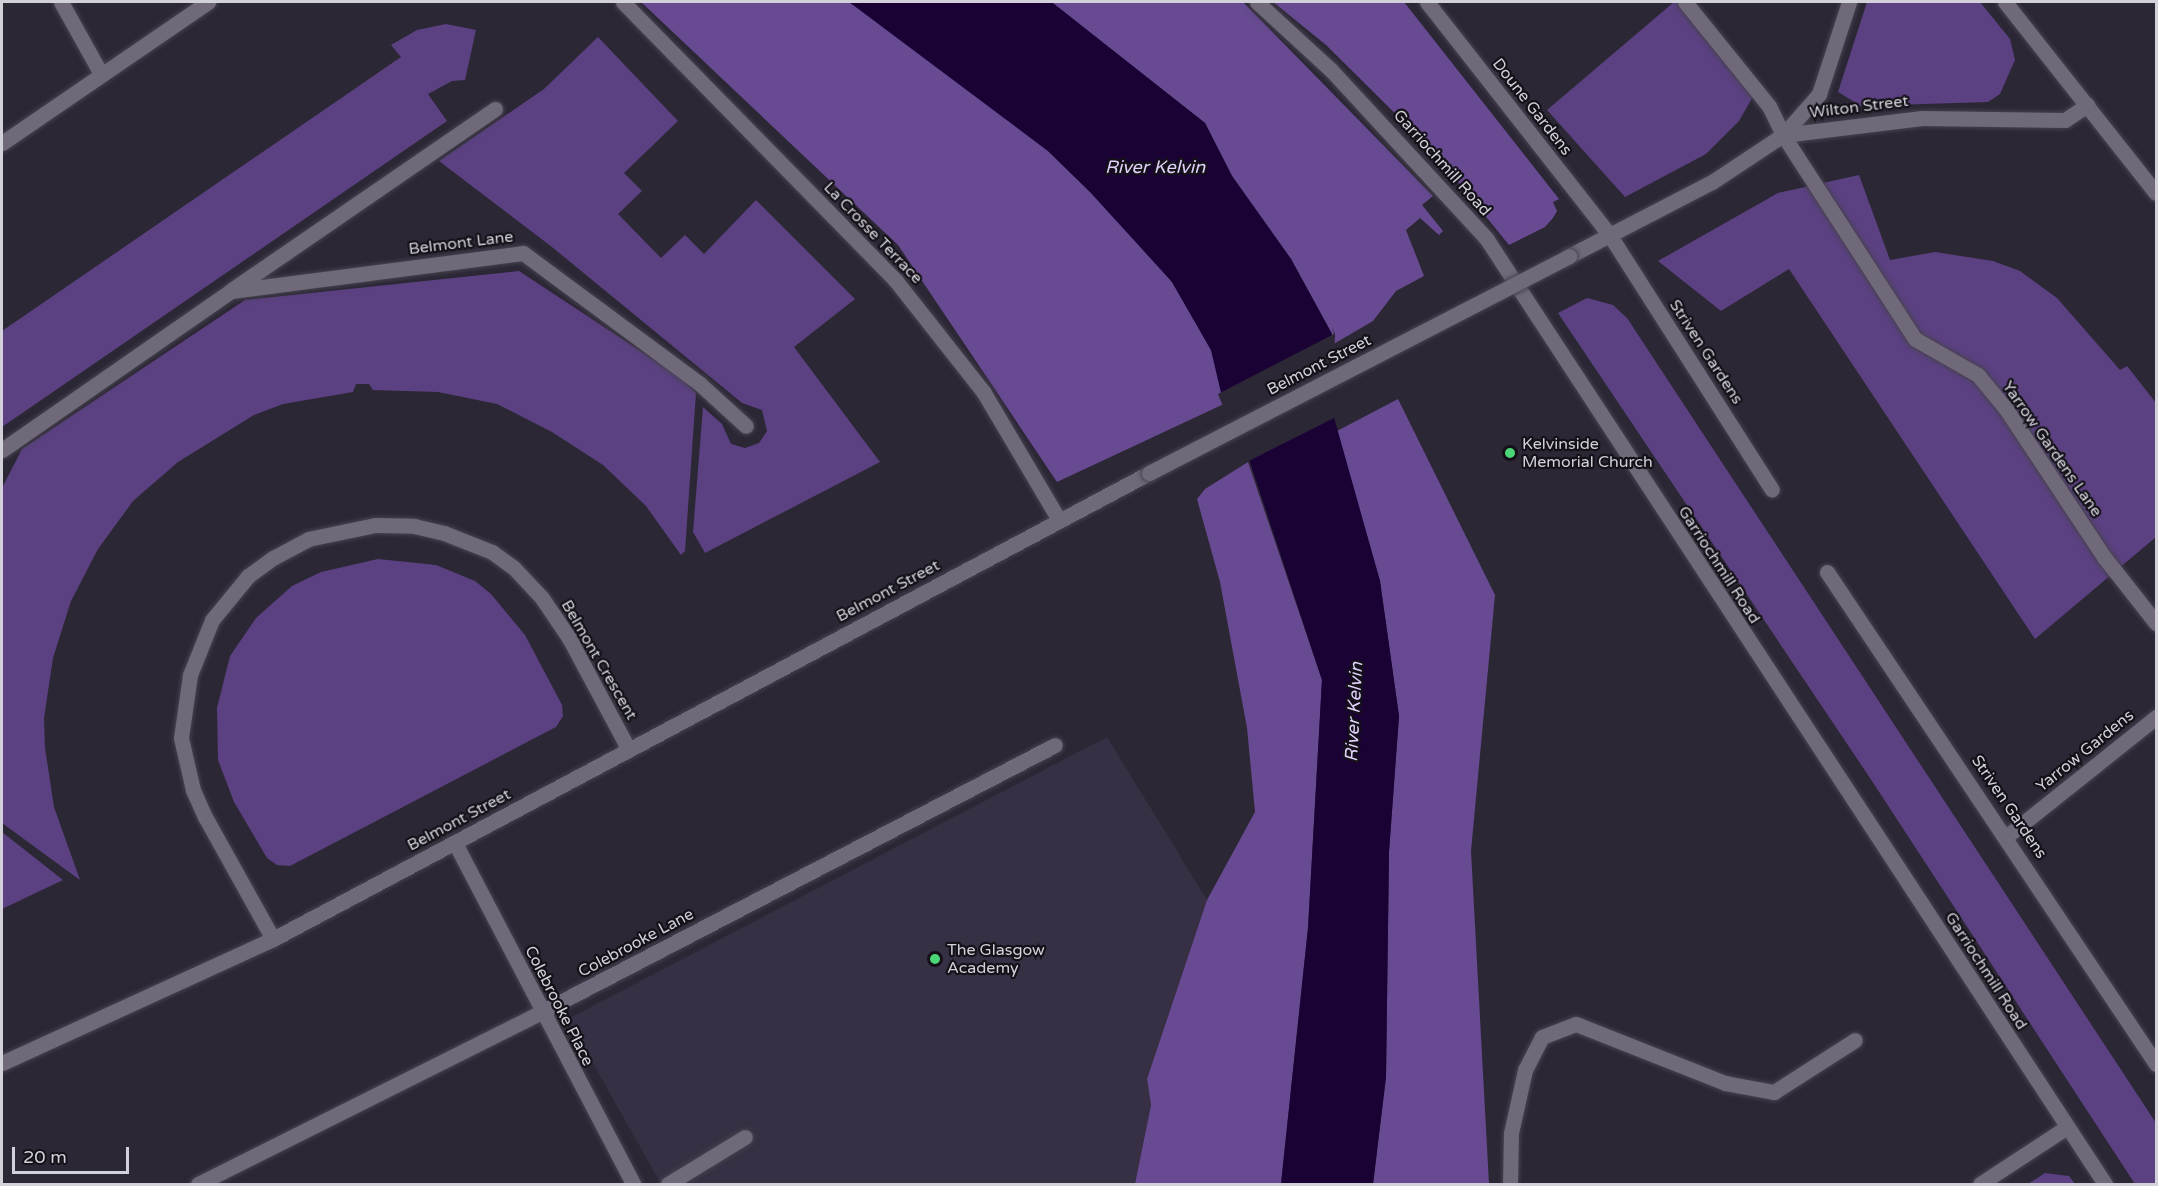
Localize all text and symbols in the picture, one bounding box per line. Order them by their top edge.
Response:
street label: Doune Gardens [1488,55,1576,159]
street label: Wilton Street [1809,91,1909,123]
street label: Garriochmill Road [1389,106,1495,220]
water label: River Kelvin [1105,156,1205,178]
street label: La Crosse Terrace [820,178,926,288]
street label: Belmont Lane [408,227,514,259]
street label: Striven Gardens [1665,296,1747,408]
street label: Belmont Street [1264,331,1374,399]
street label: Yarrow Gardens Lane [1998,378,2106,520]
place label: Kelvinside Memorial Church [1522,434,1653,472]
marker: Kelvinside Memorial Church [1503,446,1517,460]
street label: Garriochmill Road [1674,503,1764,627]
street label: Belmont Street [833,556,943,626]
street label: Belmont Crescent [557,597,641,723]
water label: River Kelvin [1341,661,1367,763]
street label: Yarrow Gardens [2032,706,2138,796]
street label: Striven Gardens [1967,752,2051,862]
street label: Belmont Street [404,785,514,855]
street label: Colebrooke Lane [575,905,697,981]
street label: Garriochmill Road [1941,909,2031,1033]
place label: The Glasgow Academy [947,940,1045,978]
street label: Colebrooke Place [520,943,598,1069]
marker: The Glasgow Academy [928,952,942,966]
scale bar [15,1135,132,1173]
text: 20 m [23,1146,67,1168]

